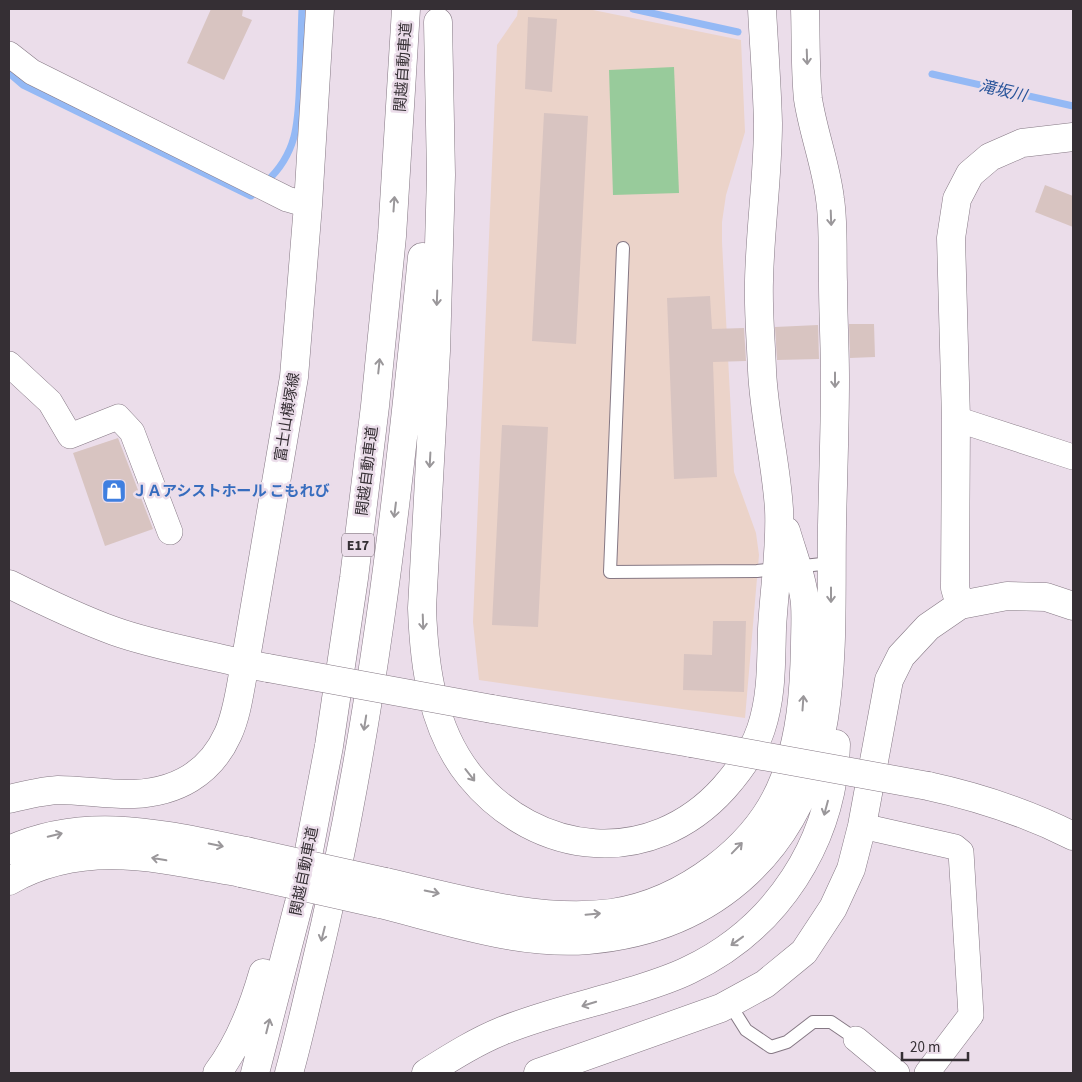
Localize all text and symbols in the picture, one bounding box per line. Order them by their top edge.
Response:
street label: 関越自動車道 [390,21,417,113]
one-way arrow [802,49,812,65]
water label: 滝坂川 [977,75,1031,108]
one-way arrow [390,197,399,213]
one-way arrow [826,209,836,225]
one-way arrow [433,290,442,306]
one-way arrow [374,358,384,374]
street label: 富士山横塚線 [270,371,305,463]
one-way arrow [830,372,840,388]
street label: 関越自動車道 [352,425,383,517]
one-way arrow [425,452,434,468]
shop icon: ＪＡアシストホール こもれび [101,478,127,504]
place label: ＪＡアシストホール こもれび [132,481,329,502]
one-way arrow [390,502,400,518]
road number: E17 [342,534,374,556]
one-way arrow [826,586,836,603]
one-way arrow [418,614,427,630]
one-way arrow [798,696,807,712]
one-way arrow [359,715,369,731]
one-way arrow [465,768,476,781]
one-way arrow [820,800,830,816]
street label: 関越自動車道 [286,825,323,917]
one-way arrow [47,830,63,839]
one-way arrow [207,841,223,850]
one-way arrow [731,842,743,854]
one-way arrow [151,853,167,863]
one-way arrow [424,888,440,897]
one-way arrow [584,909,600,919]
one-way arrow [318,926,327,942]
one-way arrow [731,935,744,946]
one-way arrow [581,999,597,1009]
one-way arrow [264,1019,273,1035]
scale bar [902,1030,968,1062]
text: 20 m [910,1037,940,1058]

